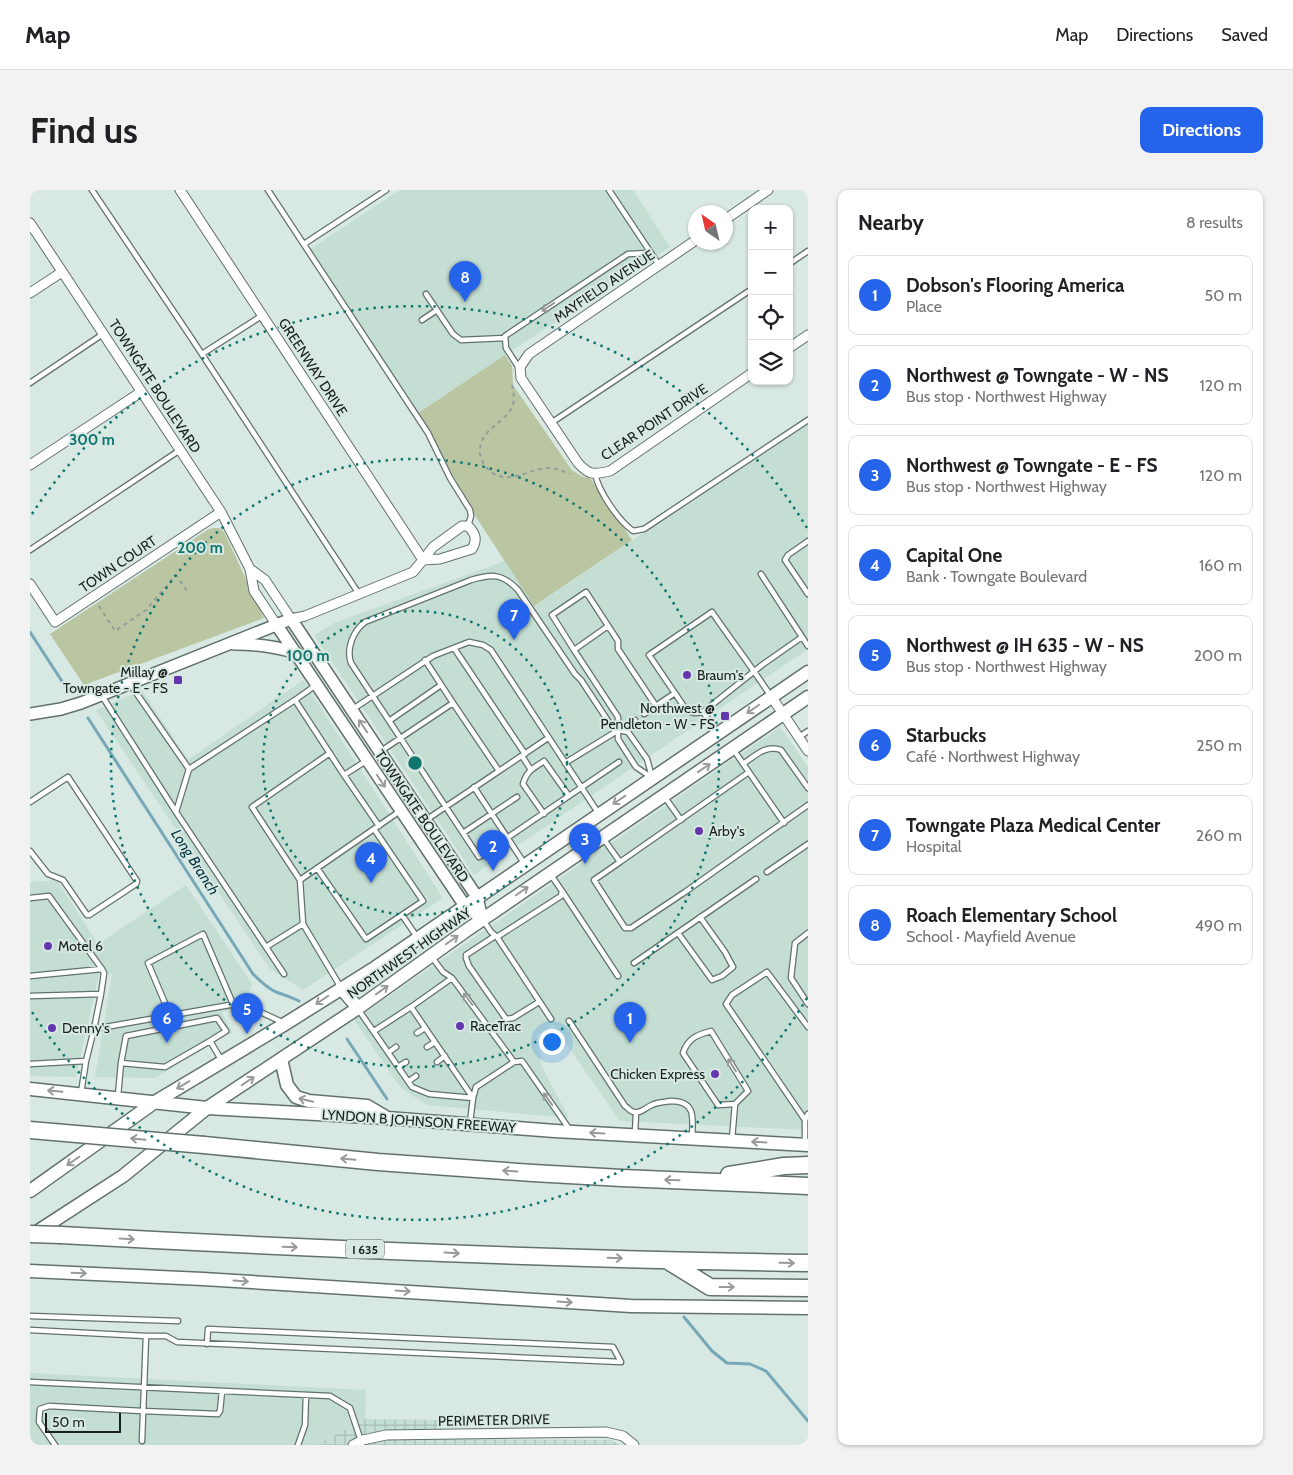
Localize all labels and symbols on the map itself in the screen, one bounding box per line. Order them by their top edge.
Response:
north arrow [688,205,733,250]
street label: MAYFIELD AVENUE [550,245,658,326]
pin: 8 [449,261,481,302]
one-way arrow [541,302,555,313]
street label: GREENWAY DRIVE [275,315,352,420]
street label: TOWNGATE BOULEVARD [105,316,205,456]
street label: CLEAR POINT DRIVE [597,379,711,464]
text: 300 m [69,431,115,449]
street label: TOWN COURT [76,531,160,596]
text: 200 m [177,539,223,557]
pin: 7 [498,599,530,640]
text: 100 m [286,647,330,665]
place label: Millay @ Towngate - E - FS [63,663,168,697]
place label: Braum's [697,666,744,684]
marker: Braum's [681,669,693,681]
marker: Millay @ Towngate - E - FS [172,674,184,686]
place label: Northwest @ Pendleton - W - FS [601,699,715,733]
one-way arrow [746,704,760,714]
marker: Northwest @ Pendleton - W - FS [719,710,731,722]
one-way arrow [357,719,367,733]
street label: TOWNGATE BOULEVARD [371,746,473,886]
centre of rings [406,754,424,772]
one-way arrow [697,763,711,773]
one-way arrow [376,774,386,788]
one-way arrow [612,795,626,806]
place label: Arby's [709,822,745,840]
pin: 3 [569,823,601,864]
marker: Arby's [693,825,705,837]
water label: Long Branch [167,826,223,898]
pin: 2 [477,830,509,871]
pin: 4 [355,842,387,883]
one-way arrow [515,886,529,896]
street label: NORTHWEST HIGHWAY [344,903,475,1003]
one-way arrow [444,935,458,946]
place label: Motel 6 [58,937,103,955]
marker: Motel 6 [42,940,54,952]
one-way arrow [375,985,389,995]
pin: 5 [231,993,263,1034]
one-way arrow [462,993,473,1006]
one-way arrow [315,995,329,1006]
pin: 6 [151,1002,183,1043]
pin: 1 [614,1002,646,1043]
place label: RaceTrac [470,1017,521,1035]
place label: Denny's [62,1019,110,1037]
marker: RaceTrac [454,1020,466,1032]
marker: Denny's [46,1022,58,1034]
your location [539,1029,565,1055]
one-way arrow [726,1058,737,1072]
place label: Chicken Express [610,1065,705,1083]
marker: Chicken Express [709,1068,721,1080]
one-way arrow [240,1076,254,1086]
one-way arrow [177,1080,191,1090]
one-way arrow [47,1086,63,1096]
one-way arrow [543,1092,554,1106]
one-way arrow [299,1095,315,1104]
street label: LYNDON B JOHNSON FREEWAY [321,1105,518,1137]
one-way arrow [589,1129,605,1138]
one-way arrow [130,1135,146,1144]
one-way arrow [752,1138,768,1147]
one-way arrow [340,1154,356,1164]
one-way arrow [66,1156,80,1166]
one-way arrow [502,1166,518,1176]
one-way arrow [664,1175,680,1184]
one-way arrow [119,1235,135,1244]
road number: I 635 [346,1240,384,1258]
one-way arrow [282,1242,298,1252]
one-way arrow [444,1248,460,1257]
one-way arrow [606,1253,622,1263]
one-way arrow [778,1258,795,1268]
one-way arrow [70,1269,86,1278]
one-way arrow [233,1276,249,1285]
one-way arrow [718,1282,735,1292]
one-way arrow [395,1287,411,1296]
one-way arrow [557,1297,573,1306]
scale bar [45,1410,121,1433]
street label: PERIMETER DRIVE [438,1410,550,1430]

